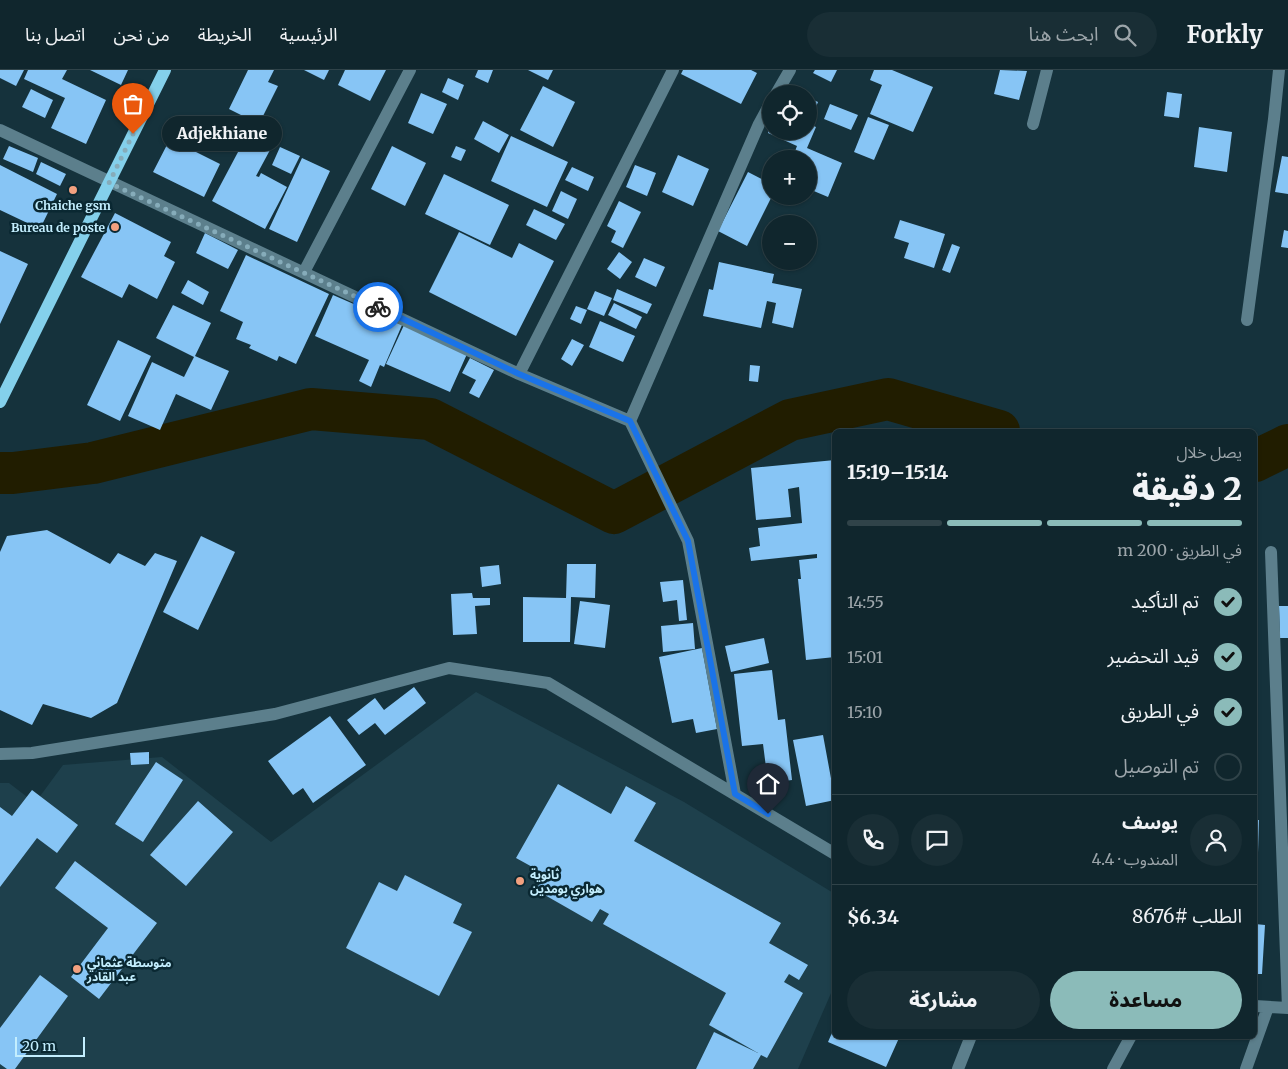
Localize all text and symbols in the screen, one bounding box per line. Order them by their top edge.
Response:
search box [807,12,1157,57]
text: Forkly [1187,19,1263,50]
icon: search [1111,21,1139,49]
text: ابحث هنا [1029,22,1099,46]
text: اتصل بنا [25,23,85,46]
text: من نحن [113,23,170,46]
text: الخريطة [198,23,252,46]
text: الرئيسية [280,23,338,46]
pin [112,83,154,134]
map controls [762,85,817,270]
button: locate [762,85,817,140]
icon: bag [119,90,147,118]
callout: Adjekhiane [163,116,283,152]
text: Adjekhiane [177,123,267,143]
button: + [762,150,817,205]
marker: Chaiche gsm [67,184,79,196]
place label: Chaiche gsm [35,198,111,213]
button: − [762,215,817,270]
place label: Bureau de poste [11,220,106,235]
marker: Bureau de poste [109,221,121,233]
courier [353,282,403,332]
icon: bike [364,293,392,321]
text: يصل خلال [1176,442,1242,462]
text: 15:14–15:19 [847,460,948,484]
text: 2 دقيقة [1132,469,1242,509]
text: في الطريق · 200 m [1117,540,1242,560]
icon: check [1214,588,1242,616]
text: تم التأكيد [1131,589,1199,613]
text: 14:55 [847,592,884,612]
icon: check [1214,643,1242,671]
text: قيد التحضير [1108,644,1199,668]
text: 15:01 [847,647,883,667]
icon: check [1214,698,1242,726]
text: في الطريق [1121,699,1199,723]
text: 15:10 [847,702,882,722]
text: تم التوصيل [1115,754,1199,778]
pin [747,763,789,814]
icon: home [754,770,782,798]
text: يوسف [1122,810,1178,834]
button: phone [847,814,899,866]
button: chat [911,814,963,866]
button: person [1190,814,1242,866]
text: المندوب · 4.4 [1091,849,1178,869]
place label: ثانوية هواري بومدين [530,867,603,898]
marker: ثانوية هواري بومدين [514,875,526,887]
text: الطلب #8676 [1132,904,1242,928]
text: $6.34 [847,905,899,929]
place label: متوسطة عثماني عبد القادر [86,955,172,984]
marker: متوسطة عثماني عبد القادر [71,963,83,975]
button: مشاركة [847,971,1040,1029]
button: مساعدة [1050,971,1242,1029]
scale bar [15,1034,85,1057]
text: 20 m [22,1037,56,1055]

